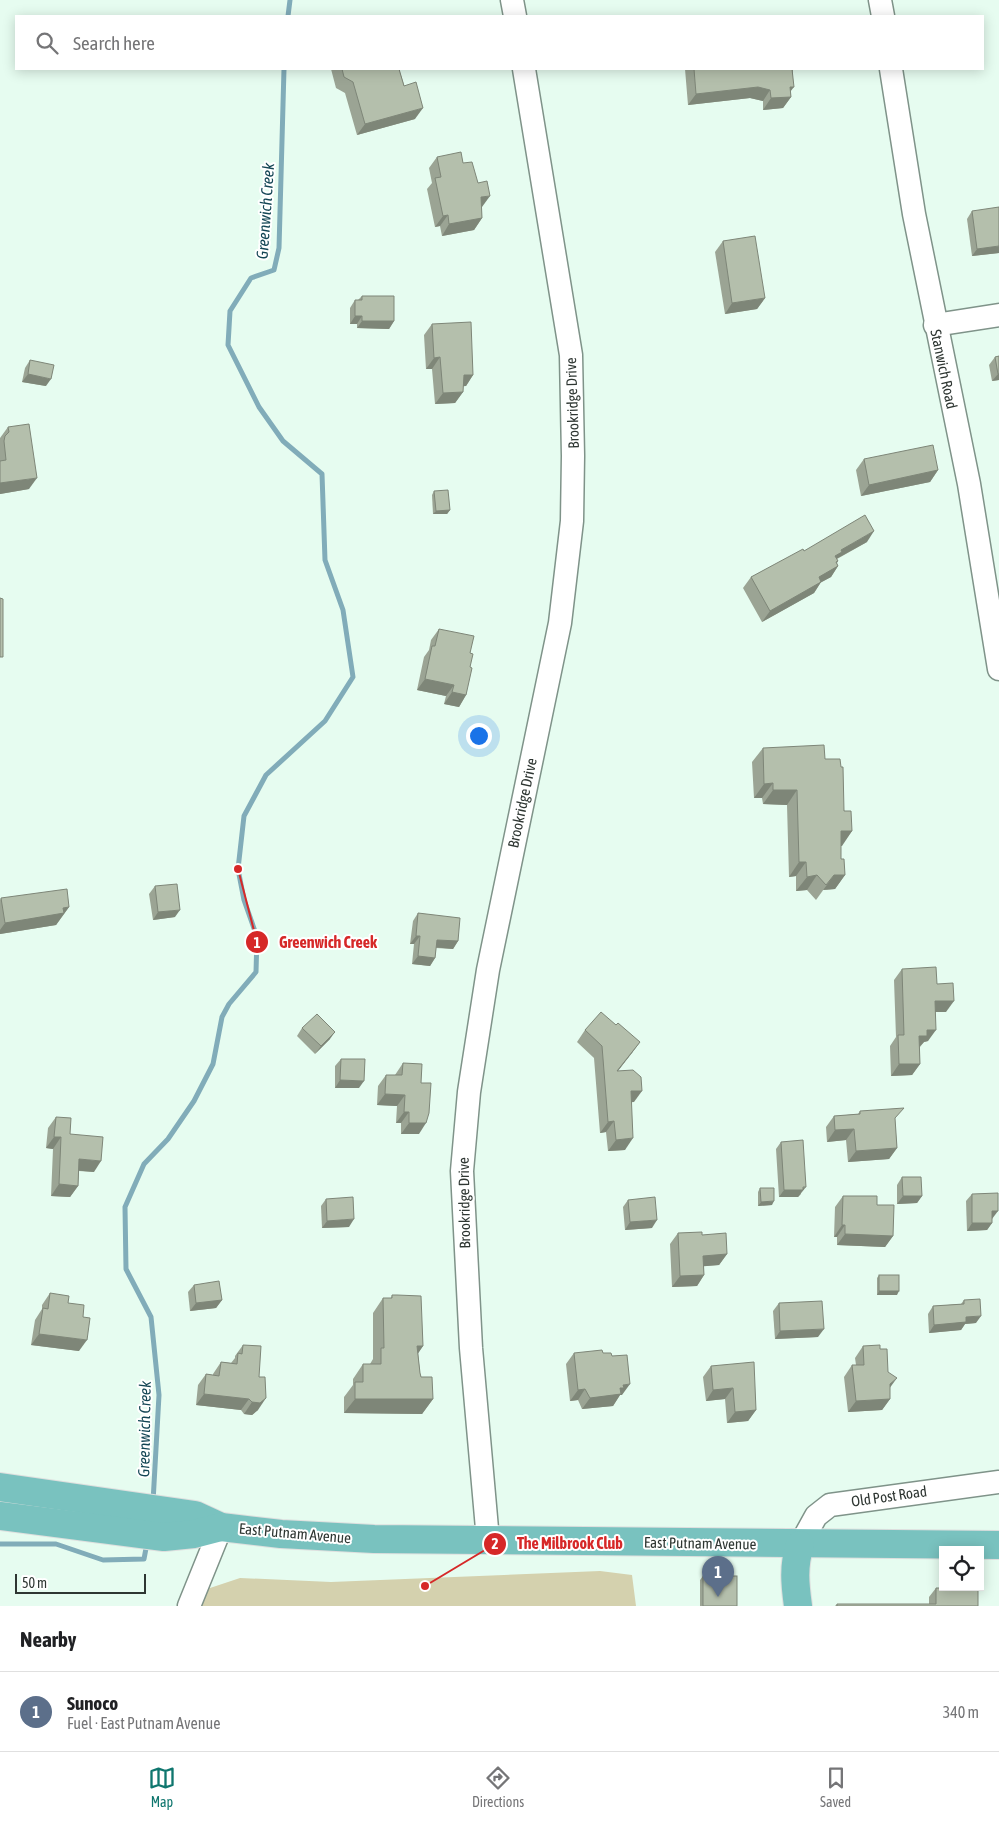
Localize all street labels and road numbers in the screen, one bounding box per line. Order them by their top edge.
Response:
street label: Stanwich Road [927,328,961,410]
street label: Brookridge Drive [562,357,582,449]
street label: Brookridge Drive [504,756,540,849]
street label: Brookridge Drive [455,1157,473,1249]
street label: Old Post Road [850,1482,928,1510]
street label: East Putnam Avenue [238,1520,352,1546]
street label: East Putnam Avenue [644,1534,757,1552]

